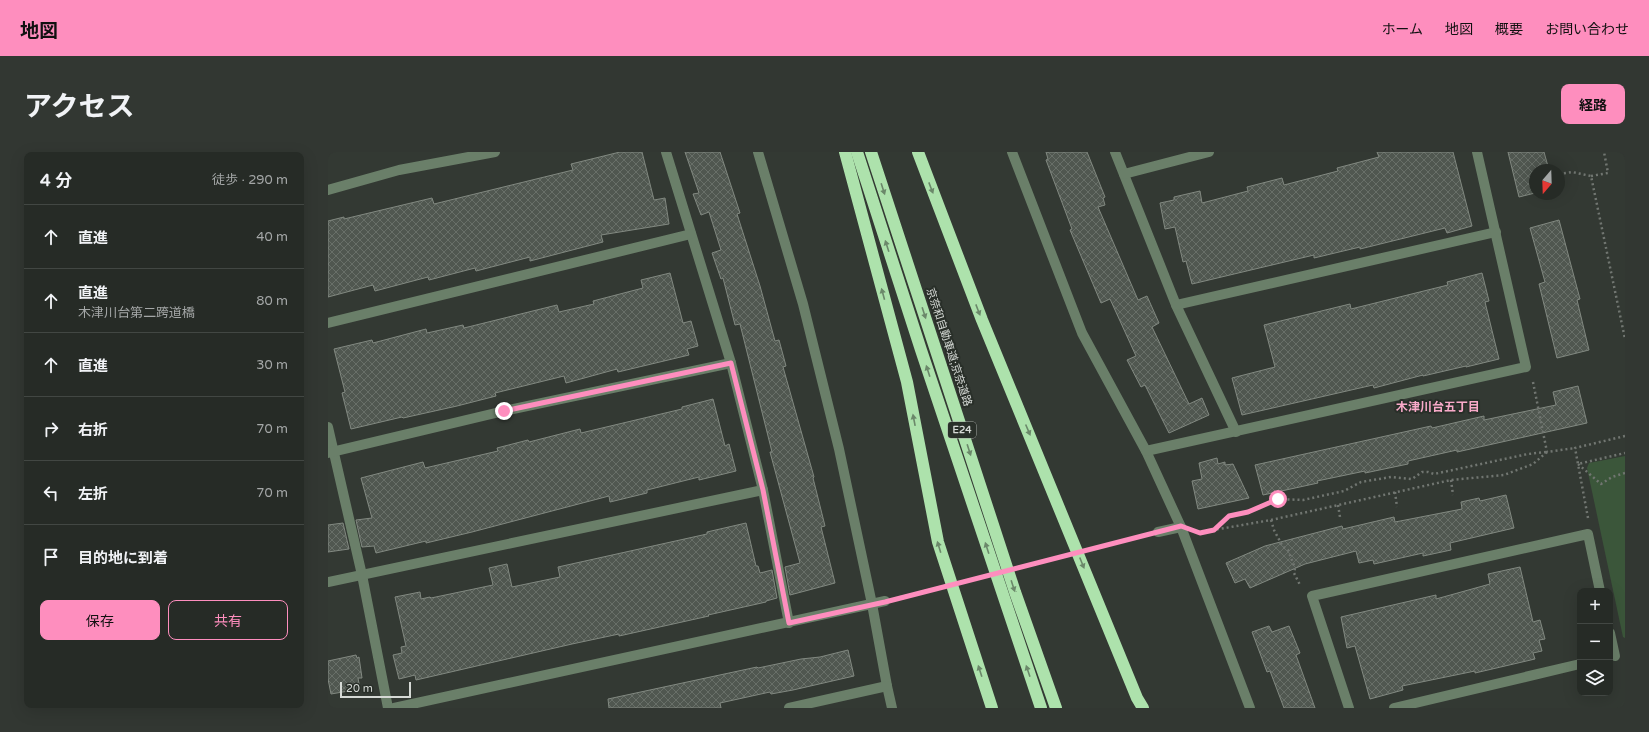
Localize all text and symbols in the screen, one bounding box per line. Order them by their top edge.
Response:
text: 地図 [20,20,58,42]
text: ホーム [1381,21,1423,38]
text: 地図 [1445,21,1473,38]
text: 概要 [1495,21,1523,38]
text: お問い合わせ [1545,21,1629,38]
button: 経路 [1561,84,1625,124]
text: アクセス [24,90,135,124]
north arrow [1529,164,1565,200]
text: 4 分 [40,170,72,191]
text: 徒歩 · 290 m [212,172,288,188]
one-way arrow [929,183,935,195]
one-way arrow [880,184,886,196]
icon: ahead [40,226,62,248]
text: 直進 [78,229,108,247]
text: 40 m [256,229,288,245]
one-way arrow [884,240,890,252]
text: 直進 [78,284,108,302]
street label: 京奈和自動車道;京奈道路 [924,286,974,408]
one-way arrow [880,287,886,299]
icon: ahead [40,290,62,312]
text: 80 m [256,293,288,309]
one-way arrow [975,304,981,316]
text: 木津川台第二跨道橋 [78,305,195,321]
one-way arrow [921,307,927,319]
icon: ahead [40,354,62,376]
text: 直進 [78,357,108,375]
text: 30 m [256,357,288,373]
one-way arrow [925,365,931,377]
district label: 木津川台五丁目 [1396,400,1480,414]
route end [495,402,513,420]
one-way arrow [911,414,917,426]
icon: right [40,418,62,440]
text: 右折 [78,421,108,439]
text: 70 m [256,421,288,437]
road number: E24 [948,422,976,438]
one-way arrow [1025,424,1031,436]
one-way arrow [966,444,972,456]
icon: left [40,482,62,504]
text: 左折 [78,485,108,503]
text: 70 m [256,485,288,501]
route start [1269,490,1287,508]
one-way arrow [936,541,942,553]
one-way arrow [983,542,989,554]
icon: arrive [40,546,62,568]
text: 目的地に到着 [78,549,168,567]
one-way arrow [1080,558,1086,570]
one-way arrow [1011,581,1017,593]
map controls [1577,588,1613,696]
button: + [1577,588,1613,624]
button: 保存 [40,600,160,640]
button: 共有 [168,600,288,640]
button: − [1577,624,1613,660]
button: layers [1577,660,1613,696]
one-way arrow [976,665,982,677]
one-way arrow [1025,665,1031,677]
scale bar [340,680,411,699]
text: 20 m [346,682,373,695]

